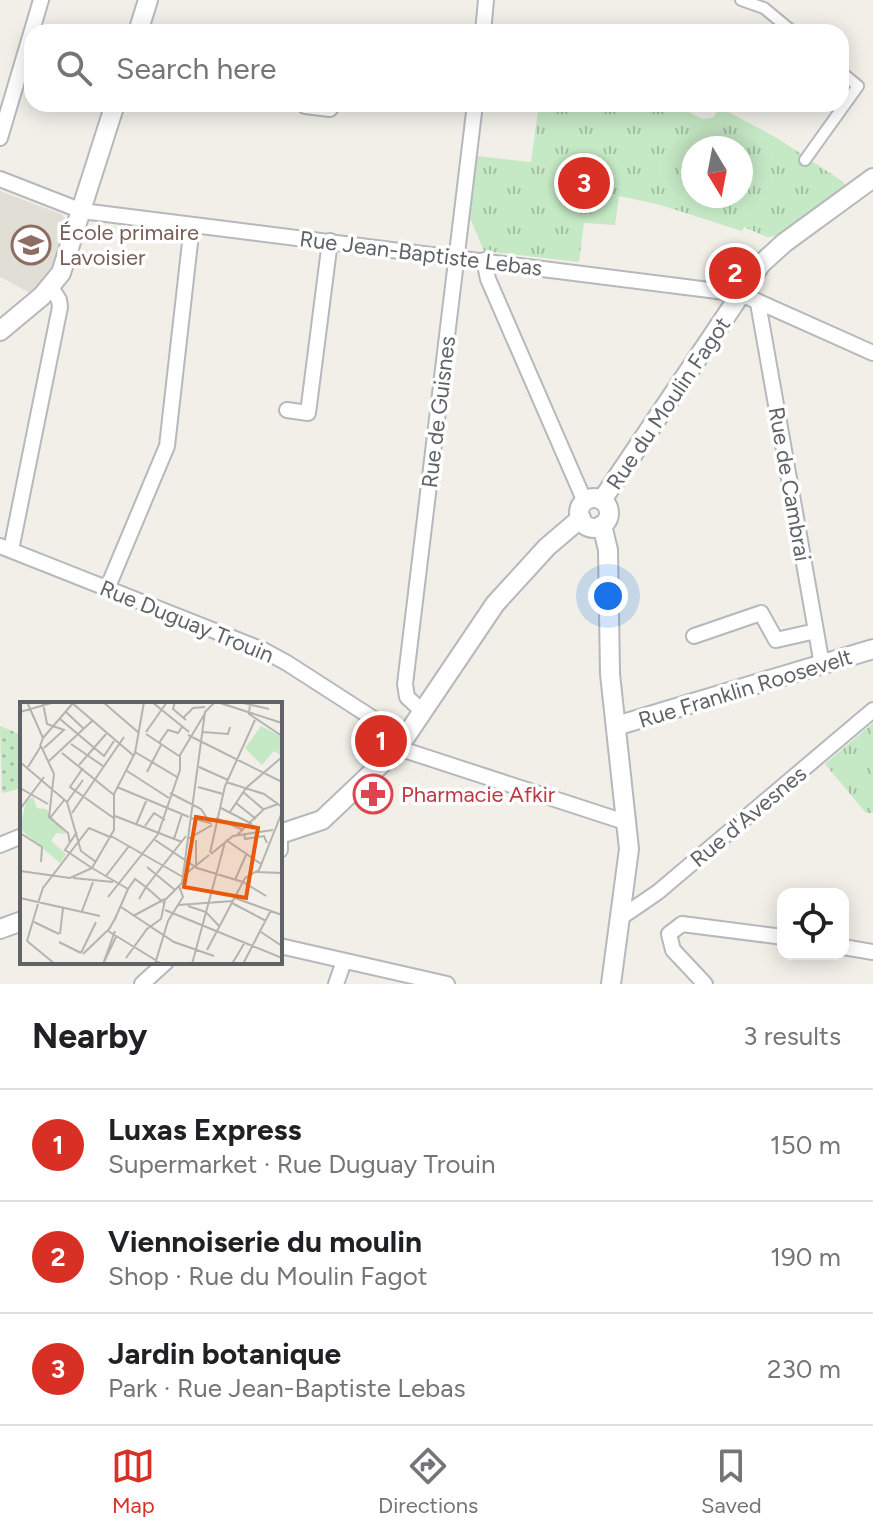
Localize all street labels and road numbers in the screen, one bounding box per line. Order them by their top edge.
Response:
street label: Rue Jean-Baptiste Lebas [298,225,544,282]
street label: Rue du Moulin Fagot [601,312,736,495]
street label: Rue de Guisnes [416,335,461,490]
street label: Rue de Cambrai [763,405,816,563]
street label: Rue Duguay Trouin [96,574,278,669]
street label: Rue Franklin Roosevelt [635,643,855,734]
street label: Rue d'Avesnes [685,760,812,873]

